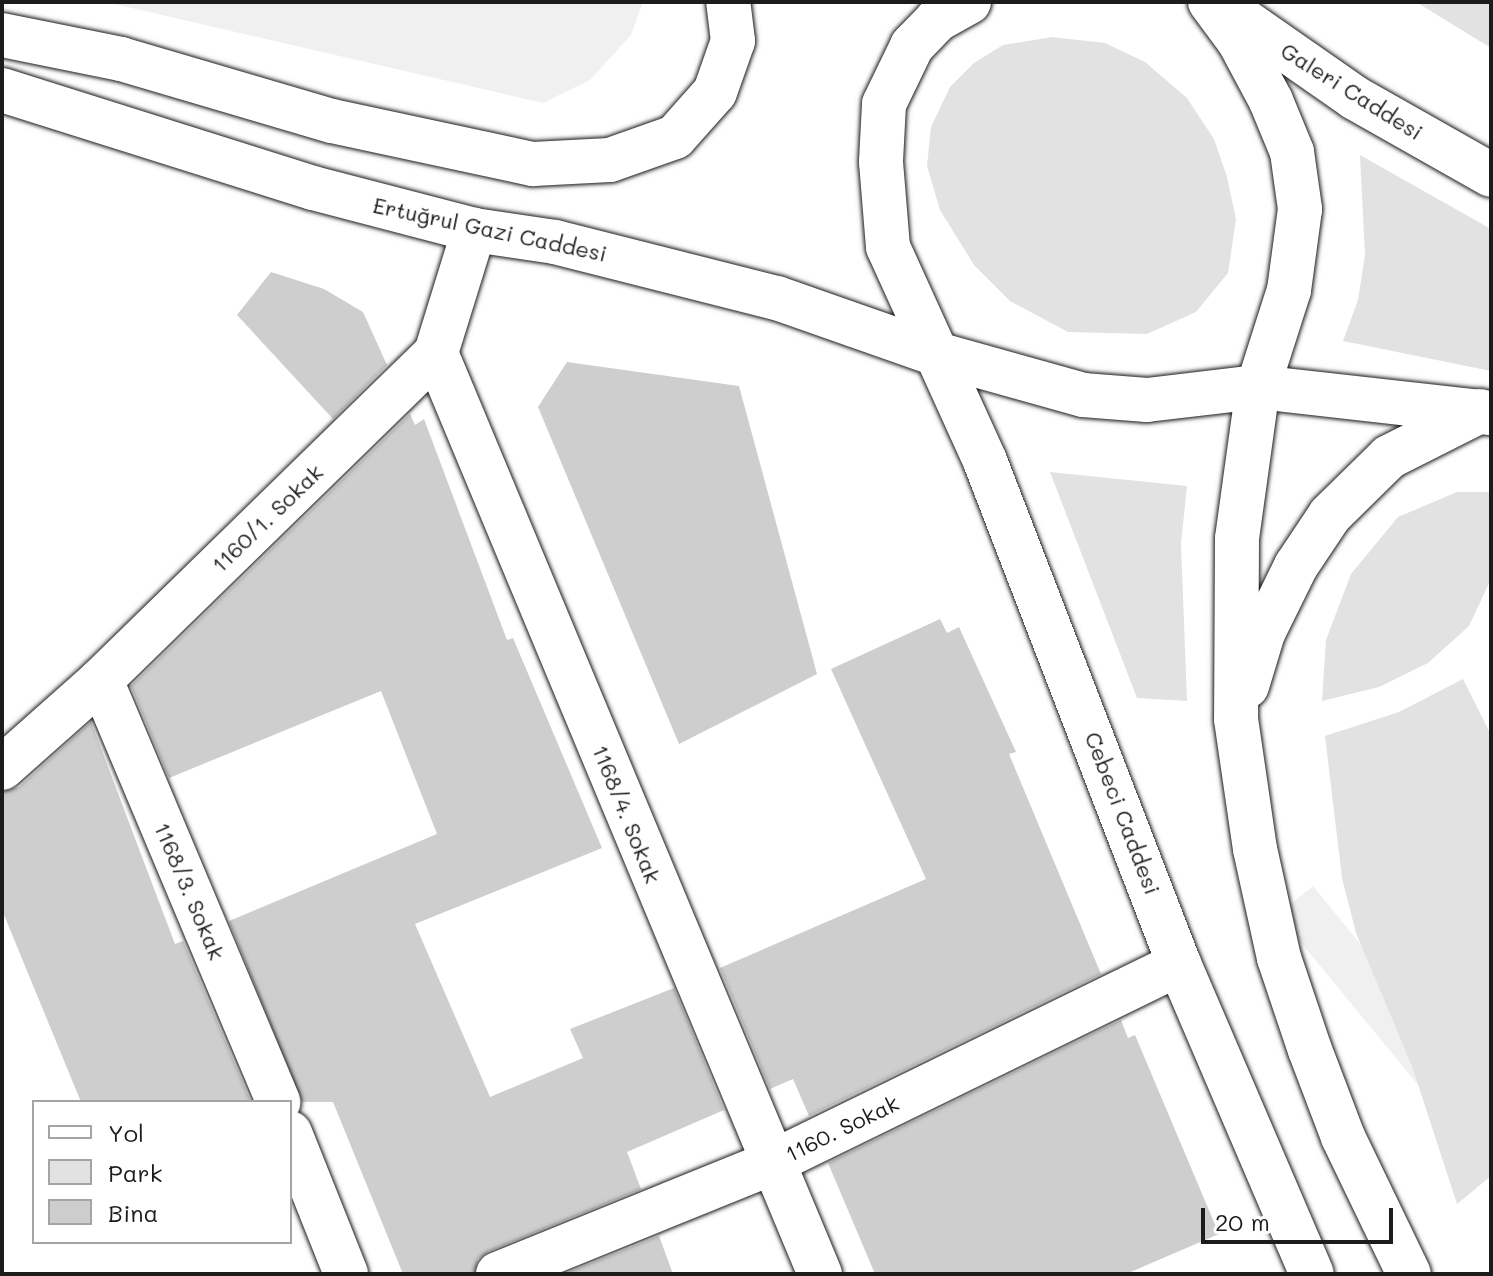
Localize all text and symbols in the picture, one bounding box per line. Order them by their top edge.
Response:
street label: Galeri Caddesi [1276,37,1428,145]
street label: Ertuğrul Gazi Caddesi [371,191,609,267]
street label: 1160/1. Sokak [206,459,328,577]
street label: Cebeci Caddesi [1080,728,1166,898]
street label: 1168/4. Sokak [587,741,667,887]
street label: 1168/3. Sokak [149,818,231,964]
street label: 1160. Sokak [781,1089,903,1167]
legend [32,1100,292,1244]
text: Yol [108,1117,144,1148]
text: Park [108,1157,162,1188]
scale bar [1205,1192,1397,1242]
text: Bina [108,1197,159,1228]
text: 20 m [1215,1206,1270,1237]

